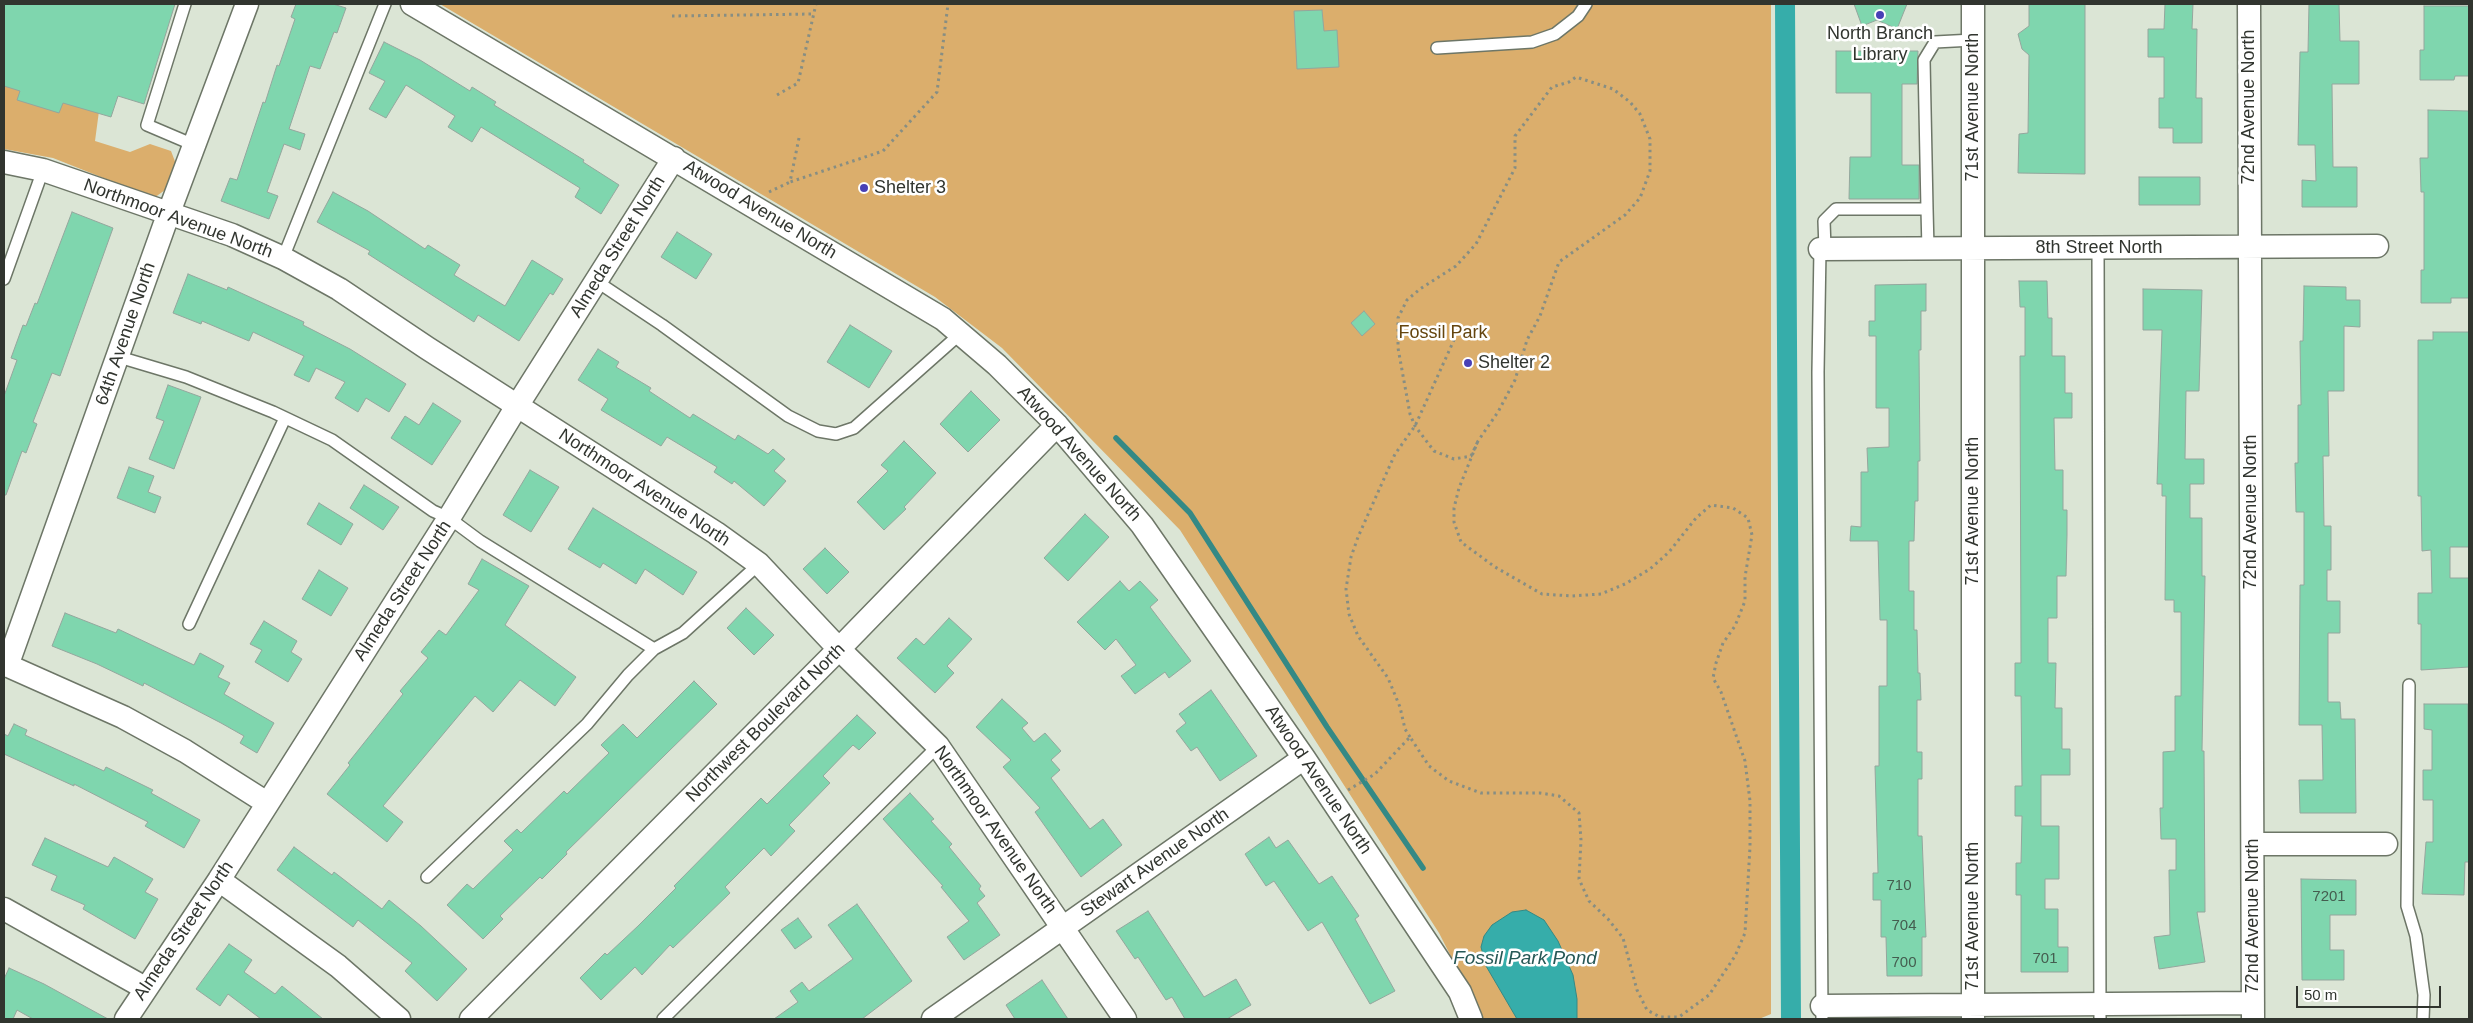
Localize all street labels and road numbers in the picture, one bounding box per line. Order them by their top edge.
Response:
street label: 72nd Avenue North [2238,30,2260,184]
street label: 71st Avenue North [1962,33,1984,181]
street label: Atwood Avenue North [680,156,840,264]
street label: Almeda Street North [566,172,670,322]
street label: Northmoor Avenue North [80,175,276,263]
street label: 8th Street North [2035,237,2163,259]
street label: 64th Avenue North [91,260,161,408]
street label: Atwood Avenue North [1012,382,1146,526]
street label: Northmoor Avenue North [554,425,734,551]
street label: 72nd Avenue North [2240,435,2262,589]
street label: 71st Avenue North [1962,437,1984,585]
street label: Almeda Street North [350,517,456,665]
street label: Northwest Boulevard North [682,639,850,807]
street label: Atwood Avenue North [1260,702,1376,858]
street label: Northmoor Avenue North [929,742,1061,918]
street label: Stewart Avenue North [1077,804,1233,922]
street label: 72nd Avenue North [2242,839,2264,993]
street label: 71st Avenue North [1962,842,1984,990]
street label: Almeda Street North [129,857,239,1005]

